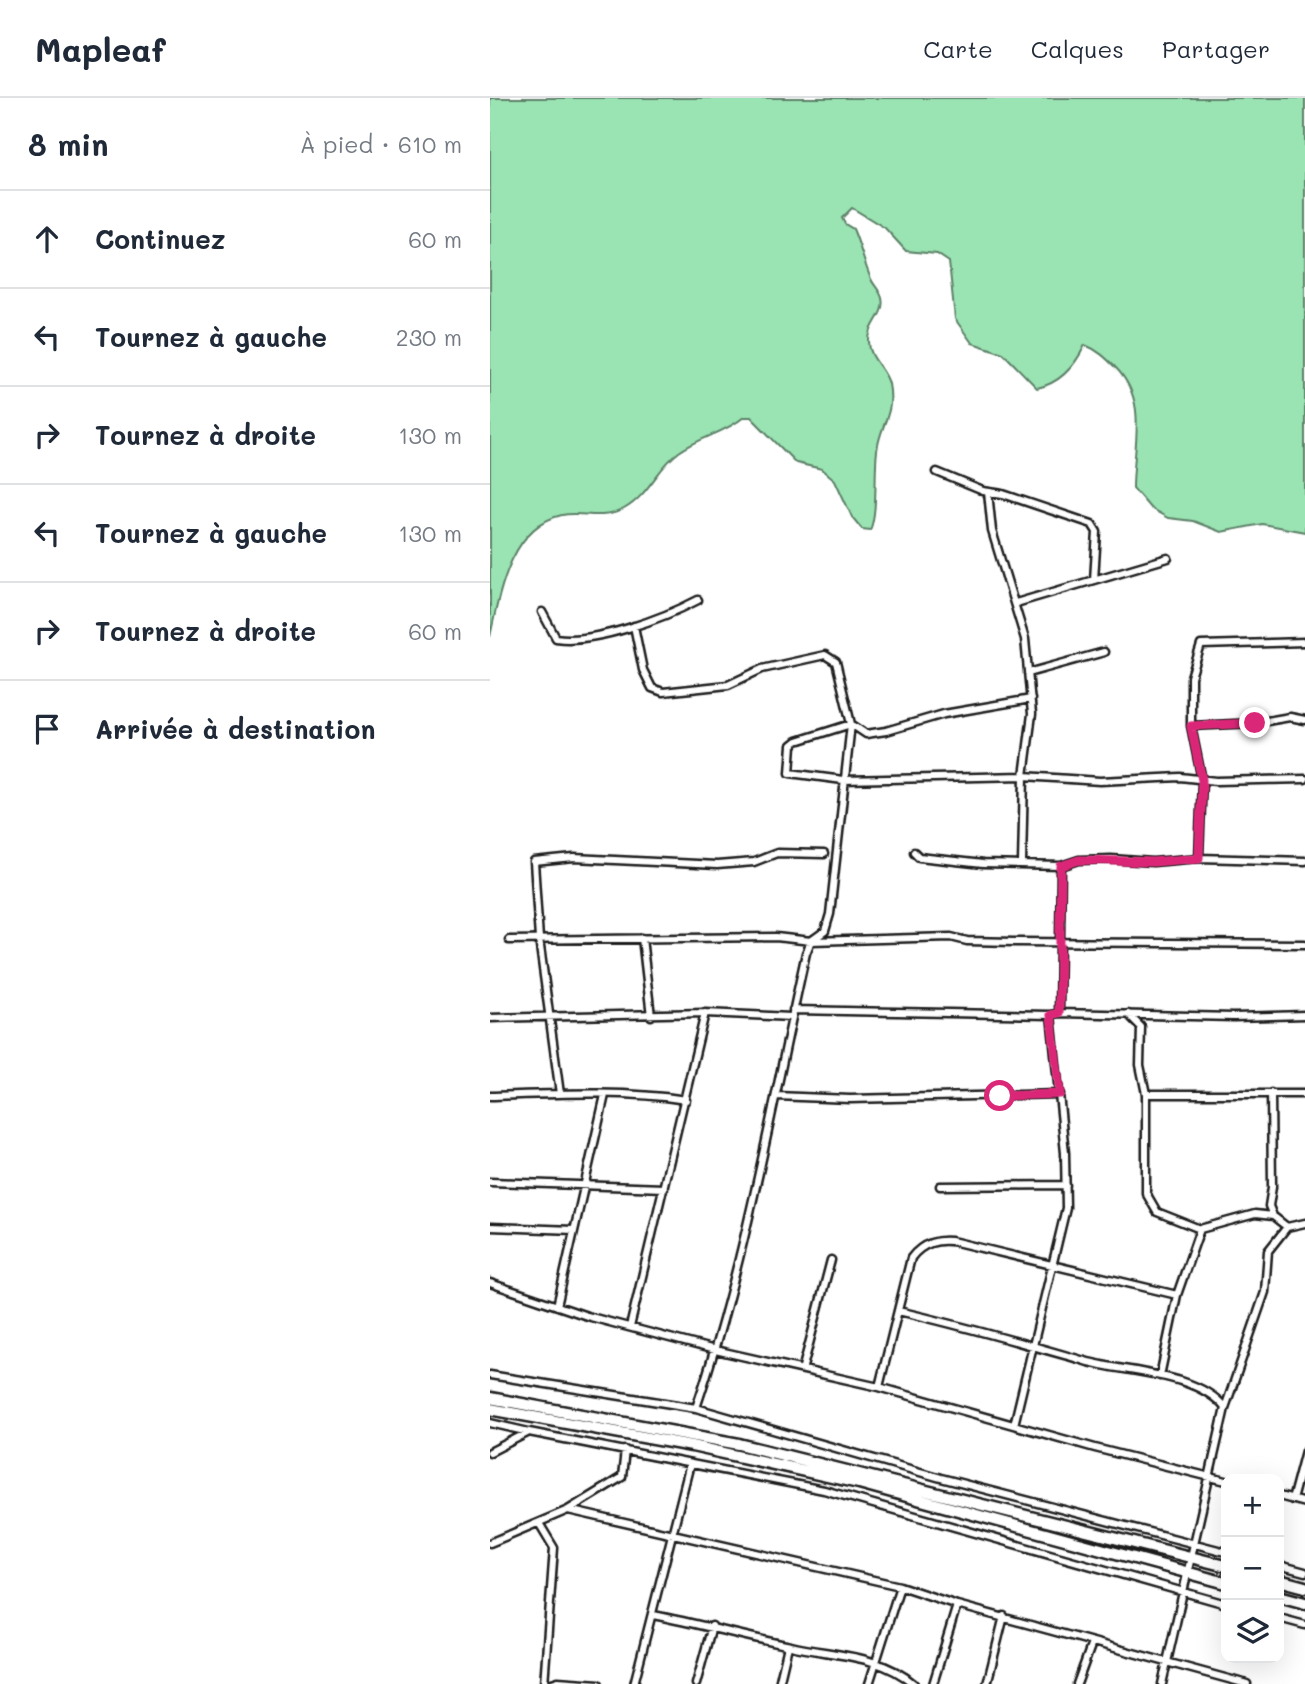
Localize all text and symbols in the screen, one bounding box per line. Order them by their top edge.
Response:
text: Mapleaf [35,27,166,70]
text: Carte [923,33,993,64]
text: Calques [1031,33,1124,64]
text: Partager [1162,33,1270,64]
text: 8 min [28,124,109,164]
text: À pied · 610 m [300,129,462,159]
icon: ahead [28,220,66,258]
text: Continuez [95,222,225,256]
text: 60 m [408,224,462,254]
icon: left [28,318,66,356]
text: Tournez à gauche [95,320,327,354]
text: 230 m [396,322,462,352]
icon: right [28,416,66,454]
text: Tournez à droite [95,418,316,452]
text: 130 m [398,420,462,450]
icon: left [28,514,66,552]
text: Tournez à gauche [95,516,327,550]
text: 130 m [398,518,462,548]
icon: right [28,612,66,650]
text: Tournez à droite [95,614,316,648]
text: 60 m [408,616,462,646]
route end [1239,707,1270,738]
icon: arrive [28,710,66,748]
text: Arrivée à destination [95,712,375,746]
route start [984,1080,1015,1111]
map controls [1221,1474,1284,1663]
button: + [1221,1474,1284,1537]
button: − [1221,1537,1284,1600]
button: layers [1221,1600,1284,1663]

